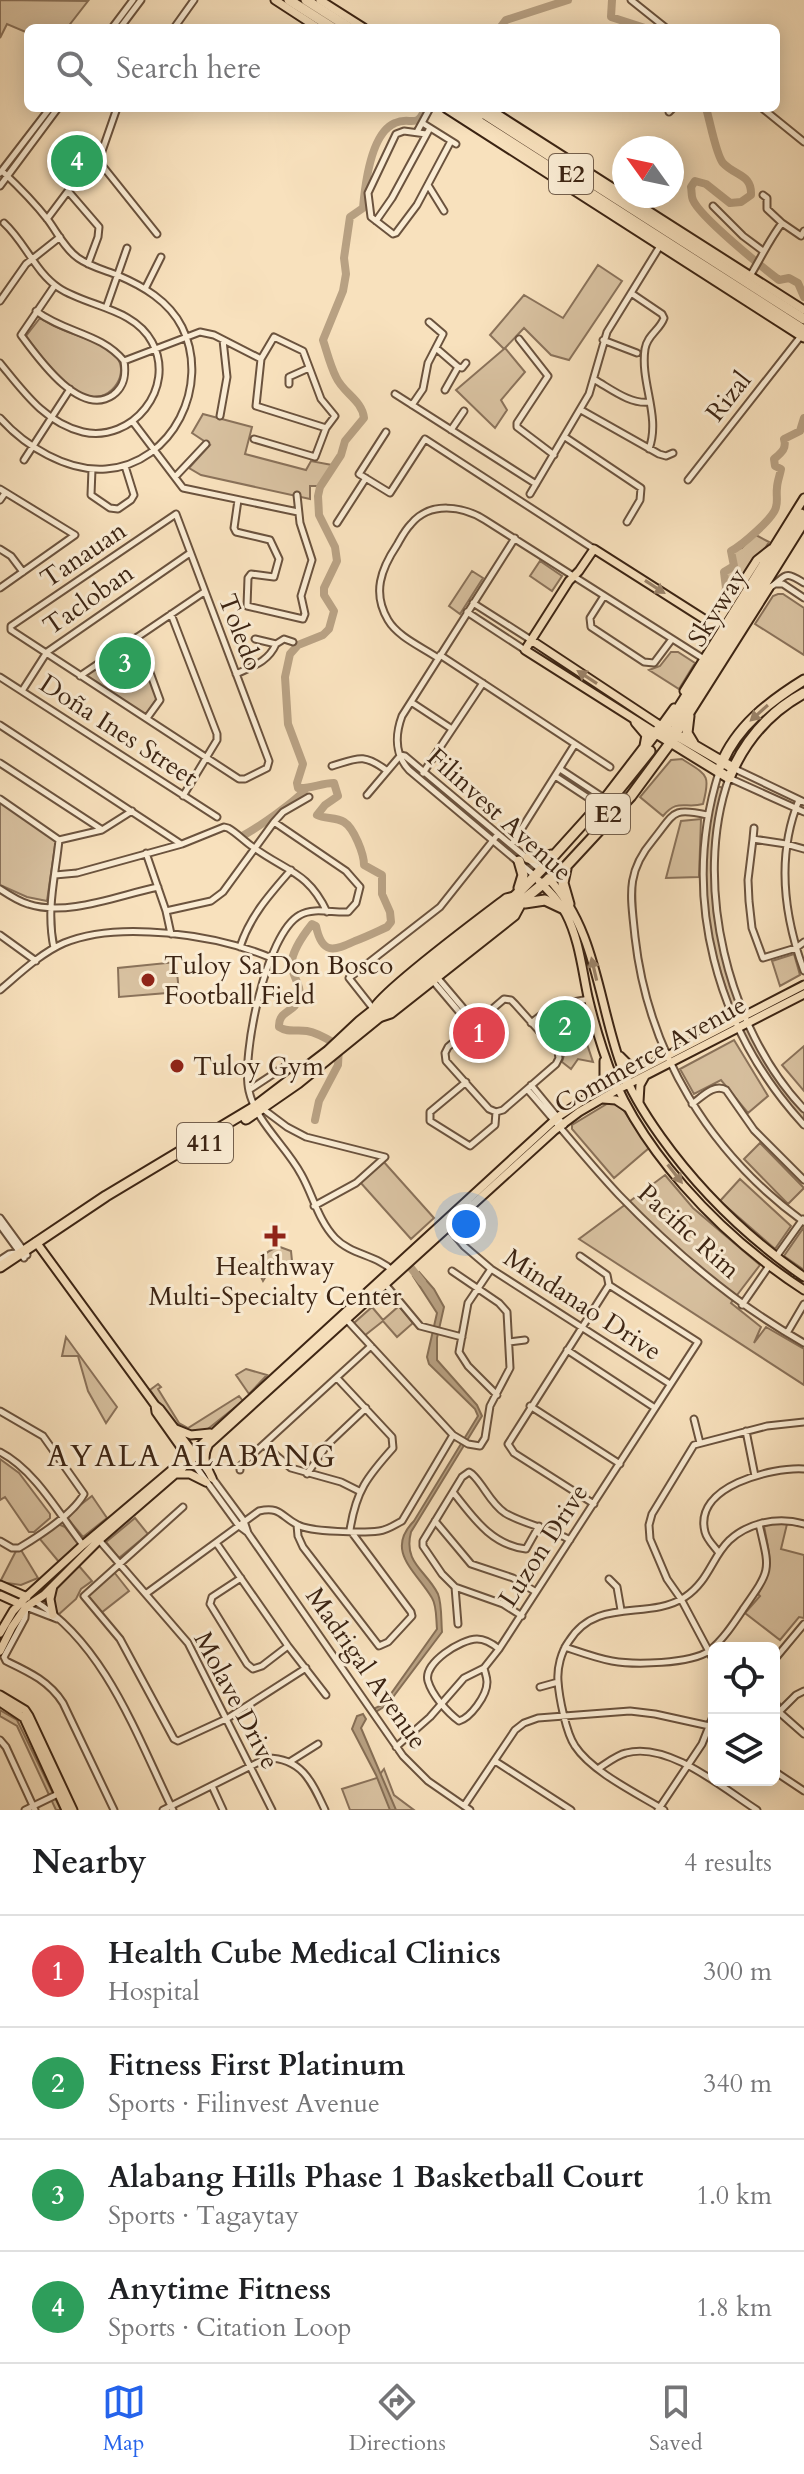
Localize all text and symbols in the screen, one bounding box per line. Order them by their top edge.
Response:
search box [24,24,780,112]
icon: search [52,46,96,90]
text: Search here [116,48,261,89]
pin: 4 [51,131,103,191]
north arrow [612,136,684,208]
road number: E2 [549,154,593,194]
street label: Rizal [698,364,759,429]
street label: Tanauan [33,513,133,596]
street label: Tacloban [36,555,141,643]
street label: Skyway [680,561,755,653]
one-way arrow [644,580,665,595]
street label: Toledo [210,589,271,676]
pin: 3 [99,633,151,693]
street label: Doña Ines Street [33,666,205,795]
one-way arrow [577,670,598,685]
one-way arrow [750,704,769,722]
street label: Filinvest Avenue [420,740,580,889]
road number: E2 [586,794,630,834]
place label: Tuloy Sa Don Bosco Football Field [164,948,393,1013]
one-way arrow [587,956,600,981]
marker: Tuloy Sa Don Bosco Football Field [139,971,157,989]
street label: Commerce Avenue [548,987,752,1122]
pin: 2 [539,996,591,1056]
pin: 1 [453,1003,505,1063]
place label: Tuloy Gym [193,1049,324,1084]
marker: Tuloy Gym [168,1057,186,1075]
road number: 411 [177,1123,233,1163]
one-way arrow [666,1164,683,1184]
street label: Pacific Rim [630,1176,747,1287]
your location [446,1204,486,1244]
marker: Healthway Multi-Specialty Center [264,1225,286,1247]
street label: Mindanao Drive [497,1240,668,1369]
place label: Healthway Multi-Specialty Center [148,1249,402,1314]
district label: AYALA ALABANG [47,1436,337,1477]
street label: Luzon Drive [491,1477,596,1614]
street label: Madrigal Avenue [298,1580,435,1756]
street label: Molave Drive [186,1625,288,1775]
map controls [708,1642,780,1786]
button: locate [708,1642,780,1714]
button: layers [708,1714,780,1786]
text: Nearby [32,1839,147,1885]
text: 4 results [684,1845,772,1880]
text: Health Cube Medical Clinics [108,1933,501,1974]
text: 1 [51,1954,65,1989]
text: 300 m [703,1954,772,1989]
text: Hospital [108,1974,200,2009]
text: Fitness First Platinum [108,2045,405,2086]
text: 2 [51,2066,65,2101]
text: 340 m [703,2066,772,2101]
text: Sports · Filinvest Avenue [108,2086,380,2121]
text: Alabang Hills Phase 1 Basketball Court [108,2157,643,2198]
text: 3 [51,2178,65,2213]
text: 1.0 km [696,2178,772,2213]
text: Sports · Tagaytay [108,2198,299,2233]
text: Anytime Fitness [108,2269,331,2310]
text: 4 [51,2290,65,2325]
text: 1.8 km [696,2290,772,2325]
text: Sports · Citation Loop [108,2310,352,2345]
tab: Map [102,2380,146,2458]
tab: Directions [349,2380,446,2458]
tab: Saved [649,2380,702,2458]

